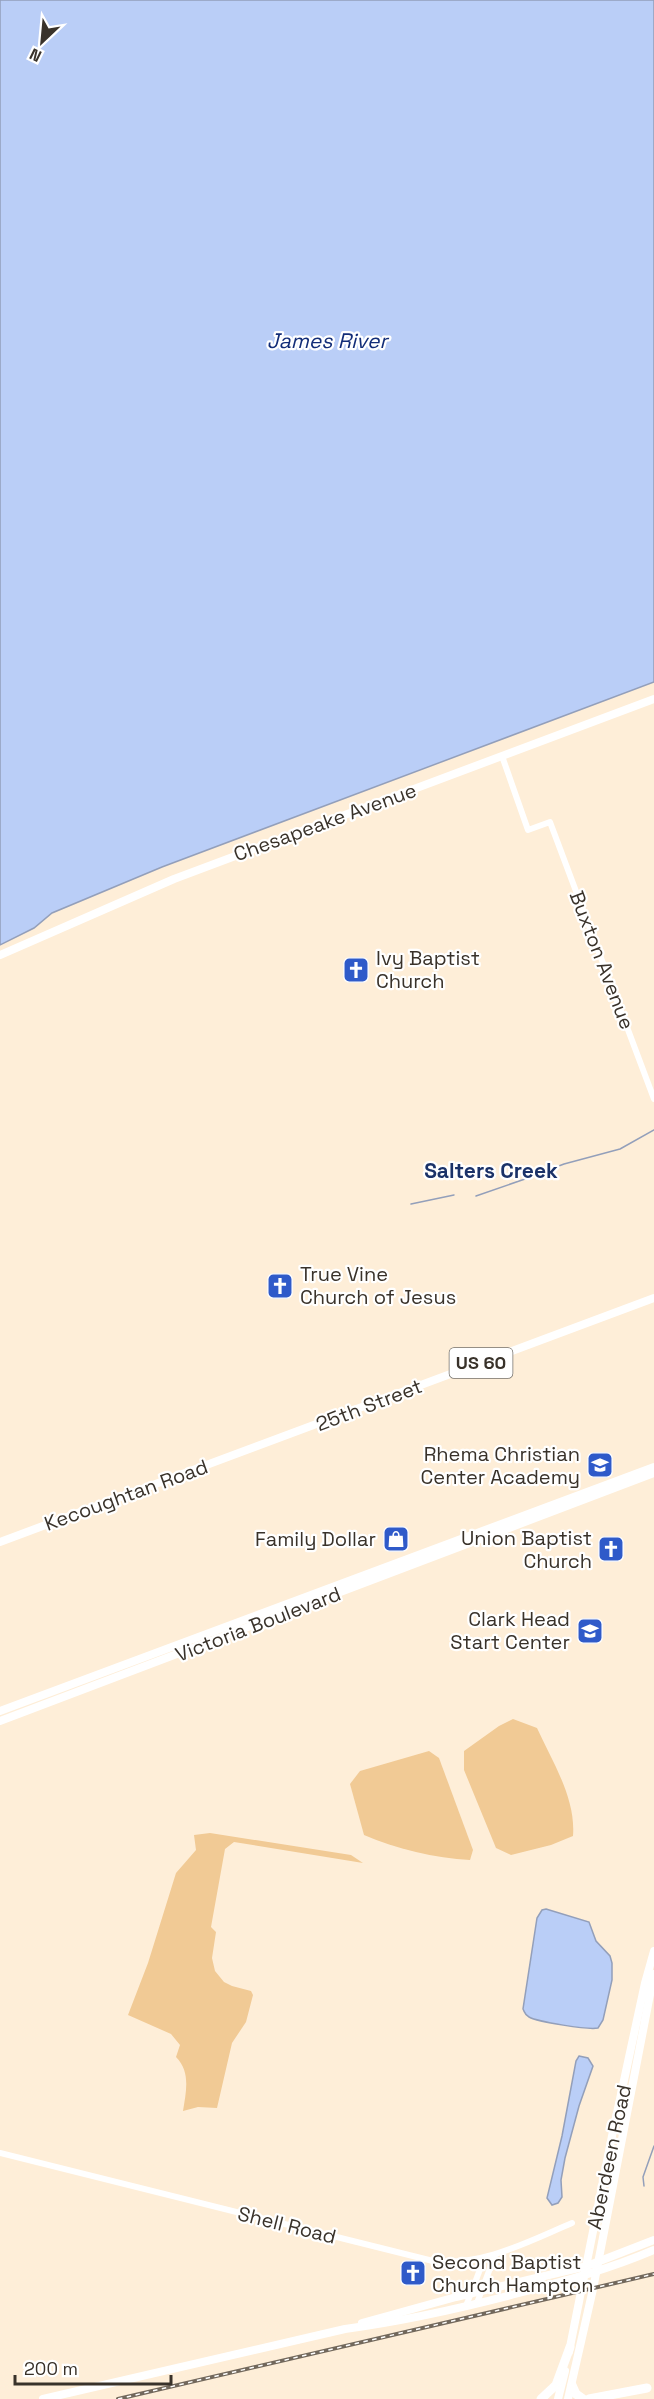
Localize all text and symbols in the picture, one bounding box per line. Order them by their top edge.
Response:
north arrow [12,12,72,72]
text: N [26,43,45,67]
water label: James River [267,327,389,354]
street label: Chesapeake Avenue [230,777,420,867]
street label: Buxton Avenue [564,887,640,1033]
place label: Ivy Baptist Church [376,945,480,994]
church icon: Ivy Baptist Church [341,955,371,985]
district label: Salters Creek [424,1157,558,1184]
place label: True Vine Church of Jesus [300,1261,456,1310]
church icon: True Vine Church of Jesus [265,1271,295,1301]
road number: US 60 [450,1348,512,1378]
street label: 25th Street [312,1373,426,1437]
place label: Rhema Christian Center Academy [420,1441,580,1490]
school or university icon: Rhema Christian Center Academy [585,1450,615,1480]
street label: Kecoughtan Road [41,1453,211,1537]
shop icon: Family Dollar [381,1524,411,1554]
place label: Union Baptist Church [461,1525,592,1574]
place label: Family Dollar [255,1526,376,1552]
church icon: Union Baptist Church [596,1534,626,1564]
street label: Victoria Boulevard [172,1580,344,1668]
place label: Clark Head Start Center [450,1606,570,1655]
school or university icon: Clark Head Start Center [575,1616,605,1646]
street label: Aberdeen Road [581,2082,637,2232]
street label: Shell Road [235,2200,339,2250]
place label: Second Baptist Church Hampton [432,2249,594,2298]
church icon: Second Baptist Church Hampton [398,2258,428,2288]
scale bar [15,2348,171,2386]
text: 200 m [24,2357,78,2380]

